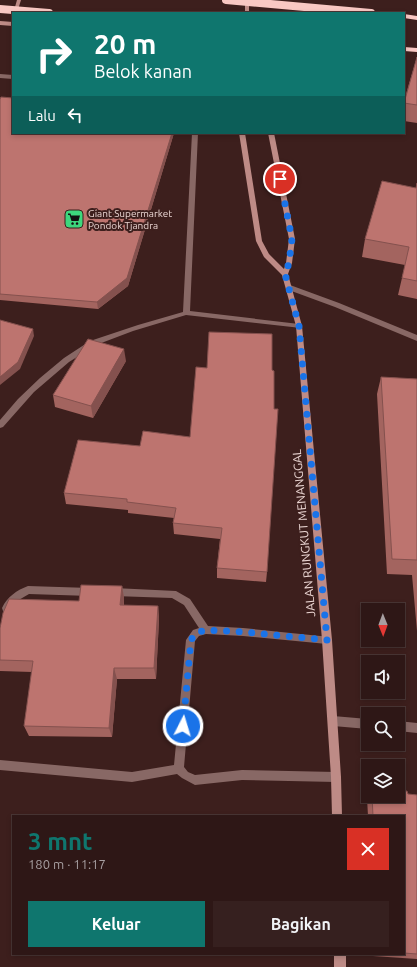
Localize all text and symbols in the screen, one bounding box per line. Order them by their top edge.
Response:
icon: right [28,28,80,80]
text: 20 m [94,28,156,59]
text: Belok kanan [94,61,192,81]
icon: left [64,104,86,126]
text: Lalu [28,107,56,124]
pin [263,162,297,196]
icon: arrive [269,168,291,190]
supermarket icon: Giant Supermarket Pondok Tjandra [63,208,85,230]
place label: Giant Supermarket Pondok Tjandra [88,208,172,231]
street label: JALAN RUNGKUT MENANGGAL [290,449,317,617]
north arrow [361,603,405,647]
map controls [361,603,405,803]
button: sound [361,655,405,699]
position arrow [162,705,204,747]
button: search [361,707,405,751]
button: layers [361,759,405,803]
text: 3 mnt [28,828,92,855]
button: close [347,828,389,870]
text: 180 m · 11:17 [28,857,106,871]
button: Keluar [28,901,205,947]
button: Bagikan [213,901,389,947]

